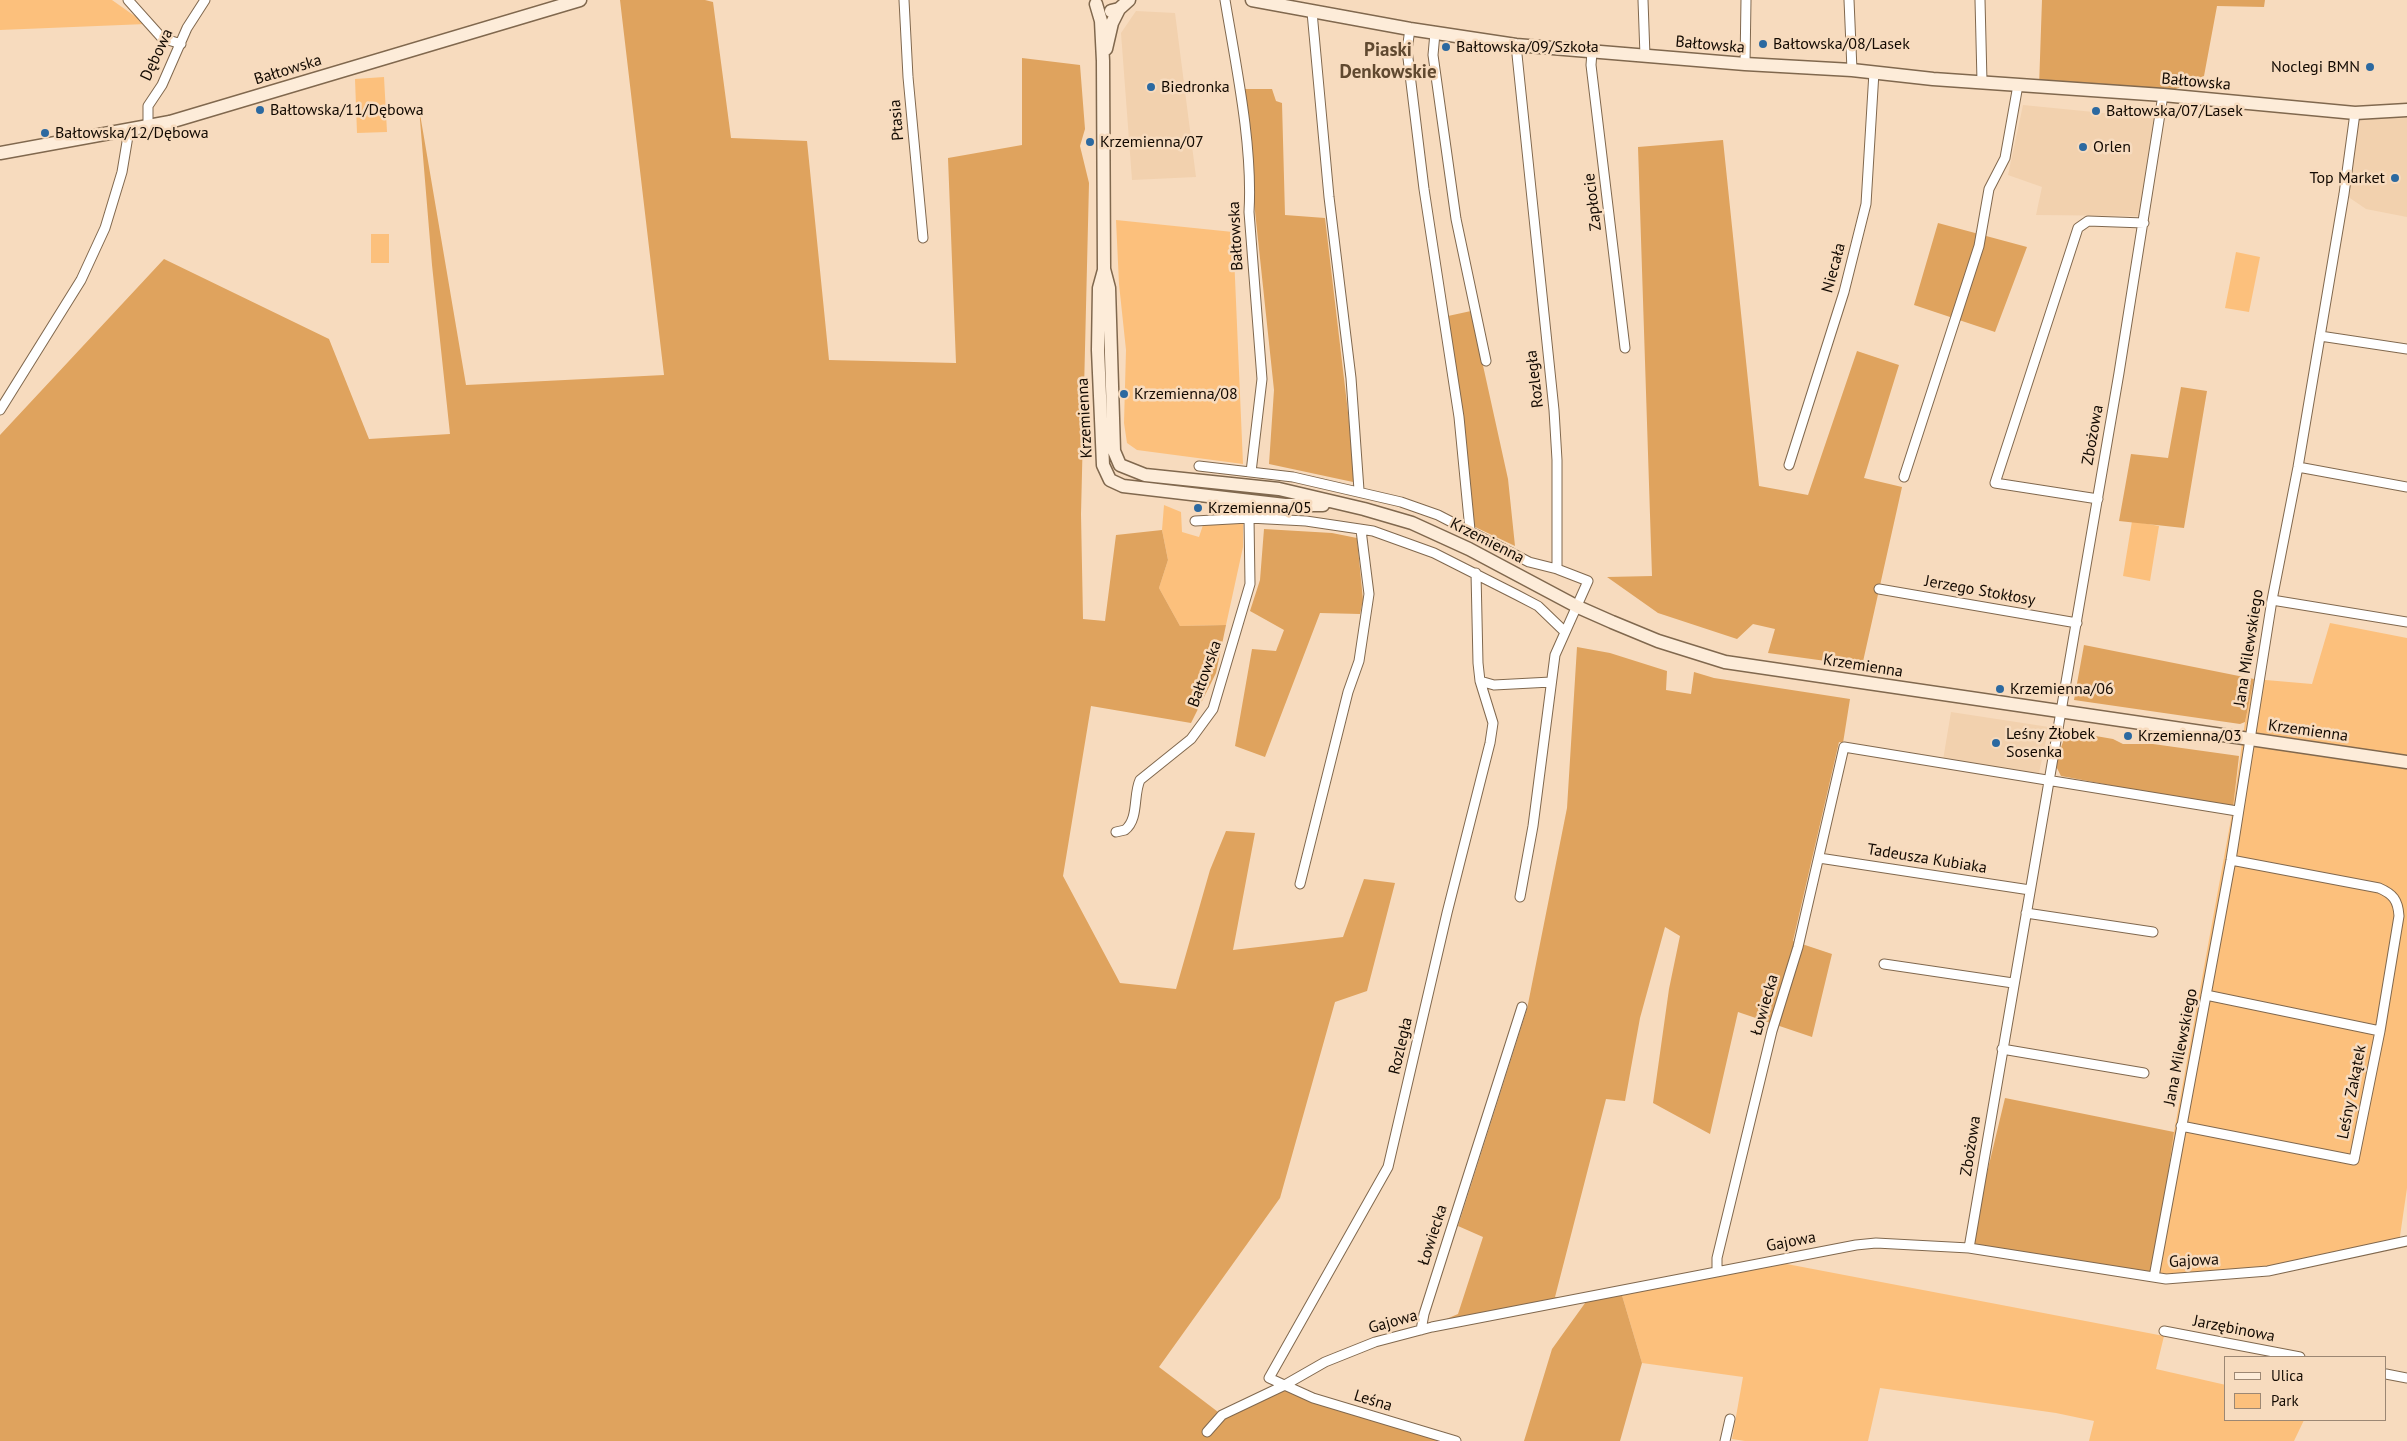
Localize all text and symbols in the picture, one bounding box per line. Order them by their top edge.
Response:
street label: Dębowa [137,26,177,84]
street label: Bałtowska [1674,32,1746,58]
place label: Bałtowska/08/Lasek [1773,34,1910,54]
place label: Bałtowska/09/Szkoła [1456,37,1599,57]
marker: Bałtowska/08/Lasek [1757,38,1769,50]
district label: Piaski Denkowskie [1339,40,1437,84]
marker: Bałtowska/09/Szkoła [1440,41,1452,53]
street label: Bałtowska [252,51,324,89]
place label: Noclegi BMN [2271,57,2360,77]
marker: Noclegi BMN [2364,61,2376,73]
street label: Bałtowska [2160,69,2232,95]
place label: Biedronka [1161,77,1230,97]
marker: Biedronka [1145,81,1157,93]
street label: Ptasia [886,99,908,141]
place label: Bałtowska/11/Dębowa [270,100,424,120]
place label: Bałtowska/07/Lasek [2106,101,2243,121]
marker: Bałtowska/11/Dębowa [254,104,266,116]
marker: Bałtowska/07/Lasek [2090,105,2102,117]
place label: Bałtowska/12/Dębowa [55,123,209,143]
marker: Bałtowska/12/Dębowa [39,127,51,139]
place label: Krzemienna/07 [1100,132,1204,152]
marker: Krzemienna/07 [1084,136,1096,148]
place label: Orlen [2093,137,2131,157]
marker: Orlen [2077,141,2089,153]
place label: Top Market [2310,168,2385,188]
street label: Zapłocie [1580,172,1606,232]
marker: Top Market [2389,172,2401,184]
street label: Bałtowska [1225,201,1247,271]
street label: Niecała [1818,241,1850,295]
street label: Rozległa [1522,349,1548,409]
street label: Krzemienna [1073,377,1097,459]
place label: Krzemienna/08 [1134,384,1238,404]
marker: Krzemienna/08 [1118,388,1130,400]
street label: Zbożowa [2078,403,2108,467]
place label: Krzemienna/05 [1208,498,1312,518]
marker: Krzemienna/05 [1192,502,1204,514]
street label: Krzemienna [1447,514,1527,568]
street label: Jerzego Stokłosy [1923,572,2037,610]
street label: Jana Milewskiego [2230,588,2268,708]
street label: Bałtowska [1184,638,1226,710]
street label: Krzemienna [1822,650,1904,682]
place label: Krzemienna/06 [2010,679,2114,699]
marker: Krzemienna/06 [1994,683,2006,695]
street label: Krzemienna [2267,716,2349,746]
place label: Leśny Żłobek Sosenka [2006,724,2095,762]
place label: Krzemienna/03 [2138,726,2242,746]
marker: Krzemienna/03 [2122,730,2134,742]
marker: Leśny Żłobek Sosenka [1990,737,2002,749]
street label: Tadeusza Kubiaka [1866,840,1988,878]
street label: Łowiecka [1747,972,1783,1038]
street label: Jana Milewskiego [2160,987,2202,1107]
street label: Rozległa [1385,1016,1417,1076]
street label: Leśny Zakątek [2333,1043,2371,1141]
street label: Zbożowa [1957,1115,1985,1177]
street label: Łowiecka [1414,1202,1452,1268]
street label: Gajowa [1765,1228,1817,1256]
street label: Gajowa [2168,1250,2220,1272]
street label: Gajowa [1366,1306,1420,1338]
street label: Jarzębinowa [2192,1312,2276,1346]
legend [2224,1356,2387,1421]
text: Ulica [2271,1366,2303,1385]
street label: Leśna [1352,1386,1394,1416]
text: Park [2271,1391,2299,1410]

